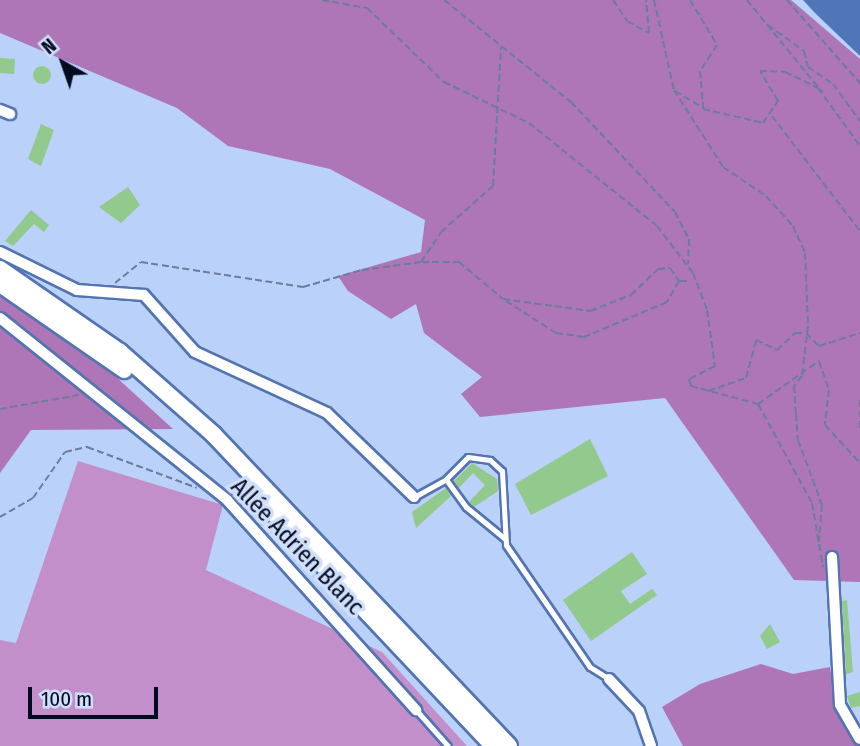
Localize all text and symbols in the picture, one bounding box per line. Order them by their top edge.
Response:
north arrow [28,28,98,98]
text: N [37,34,61,59]
street label: Allée Adrien Blanc [225,473,369,621]
scale bar [32,672,161,716]
text: 100 m [41,686,92,712]

